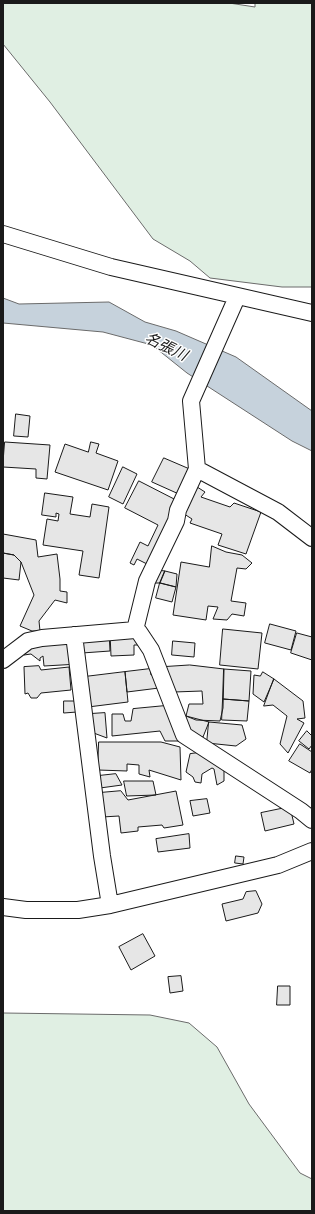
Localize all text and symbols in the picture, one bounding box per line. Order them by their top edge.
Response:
water label: 名張川 [142,329,190,365]

